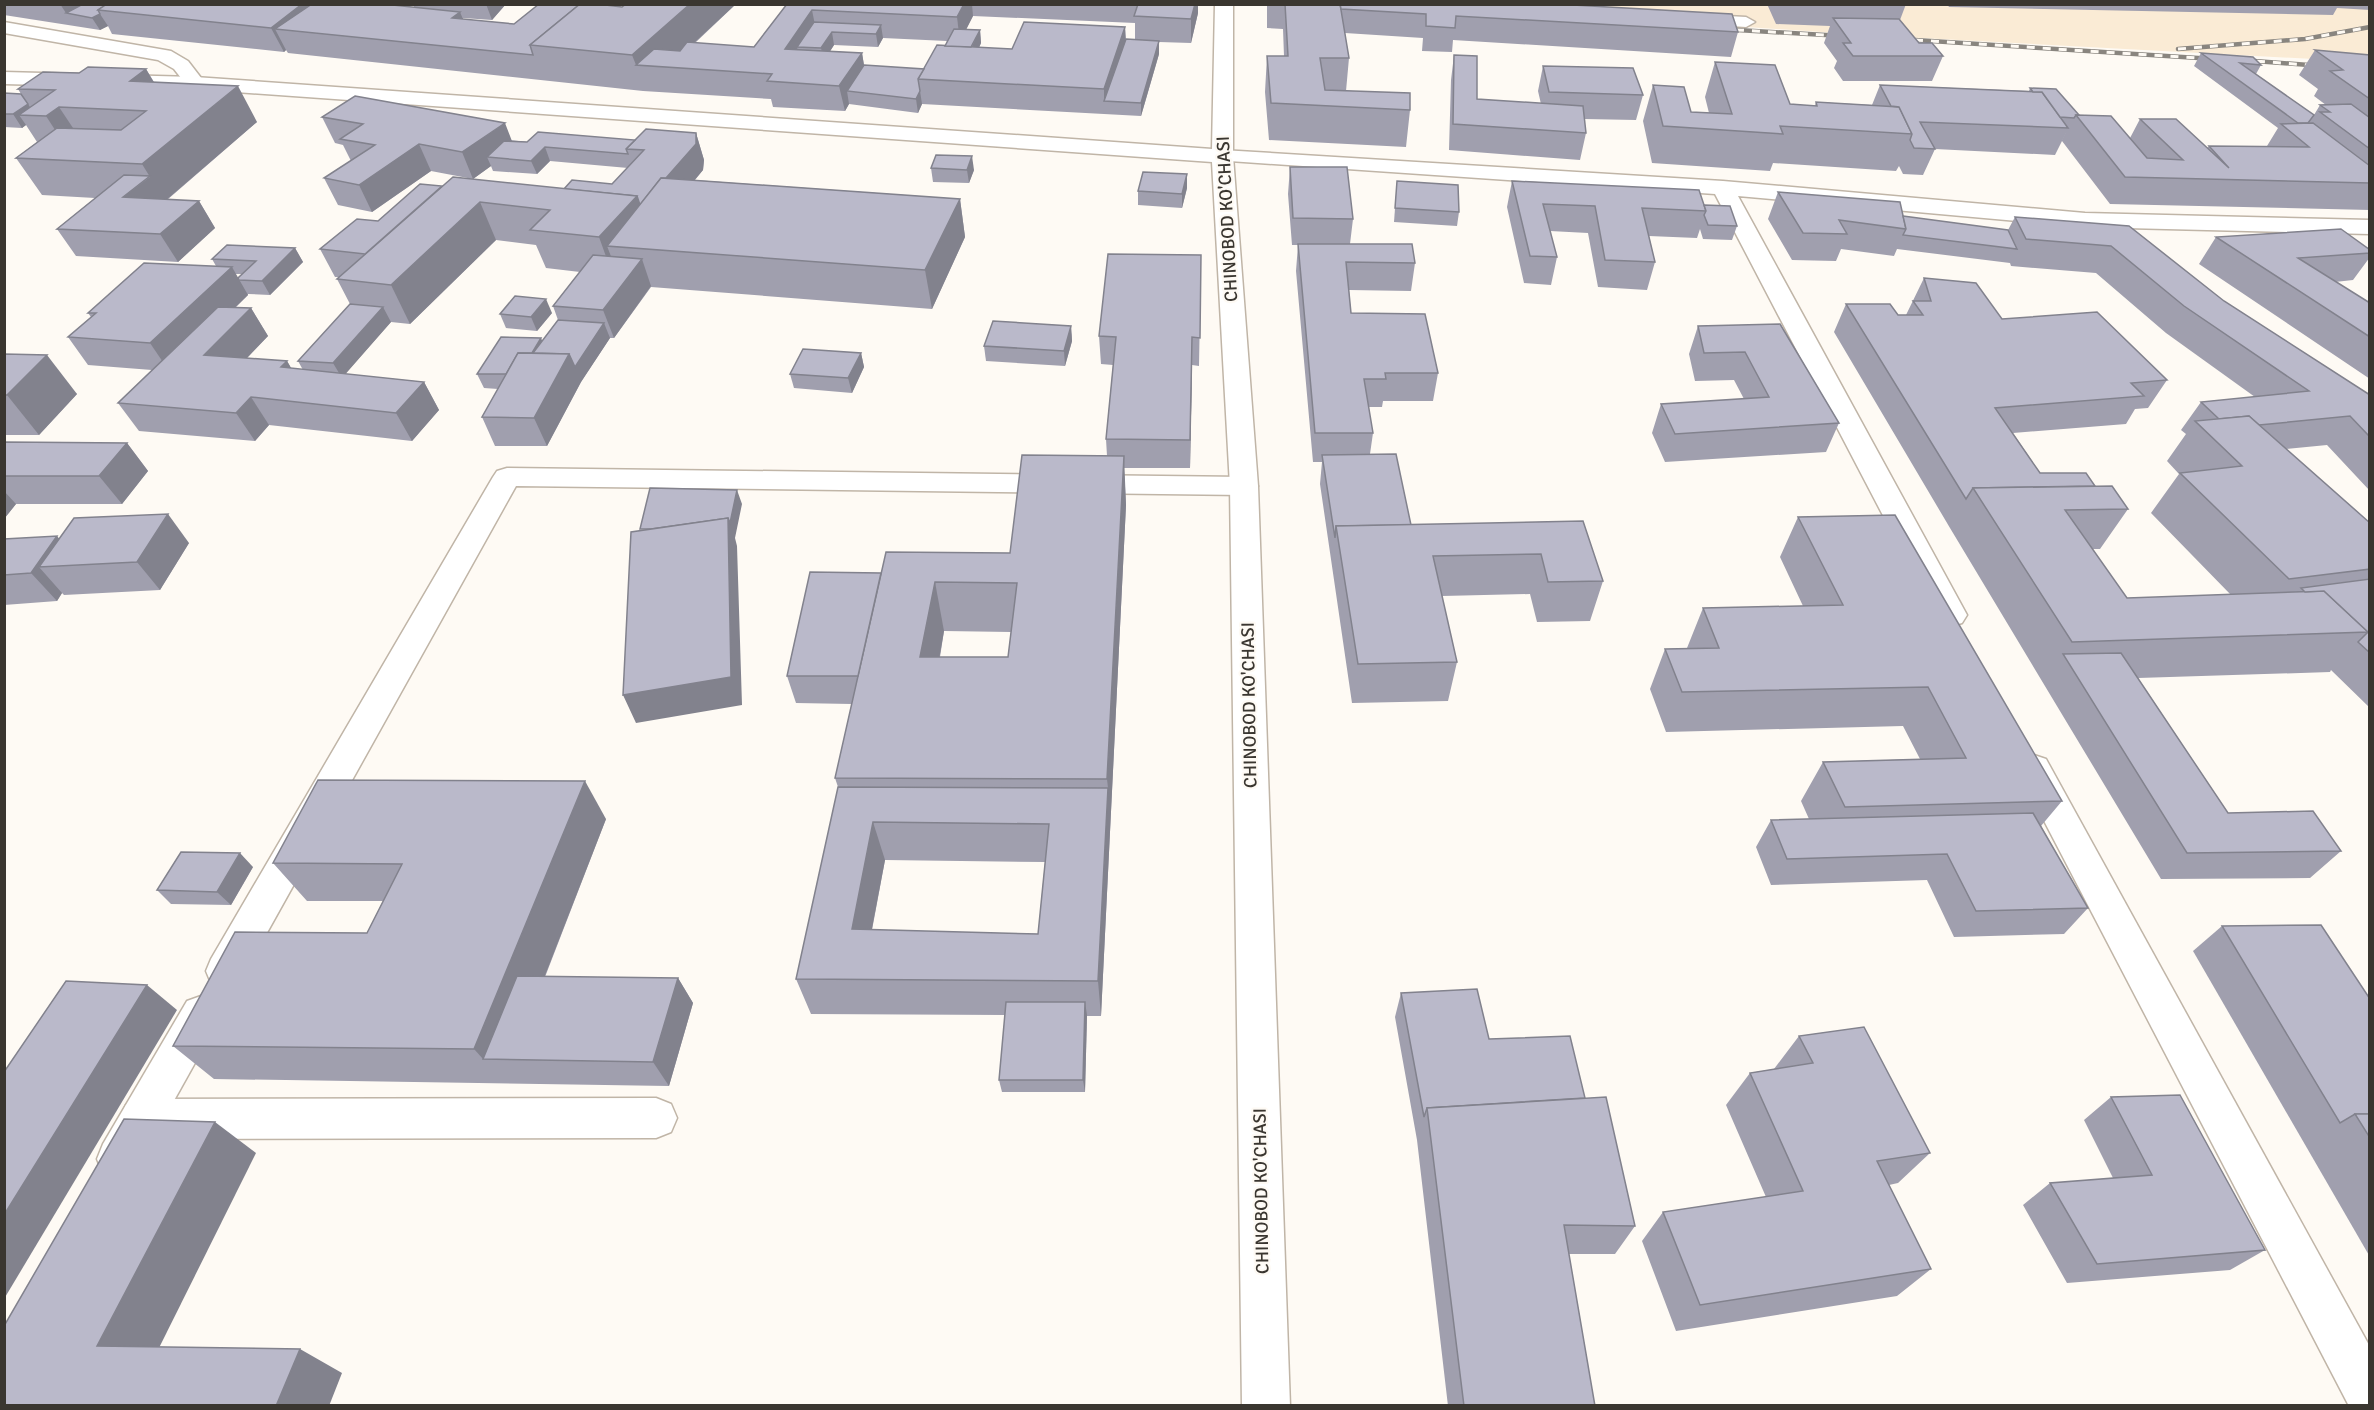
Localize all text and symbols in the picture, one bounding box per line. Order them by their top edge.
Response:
street label: CHINOBOD KO'CHASI [1212,136,1242,302]
street label: CHINOBOD KO'CHASI [1237,622,1261,788]
street label: CHINOBOD KO'CHASI [1249,1108,1273,1274]

